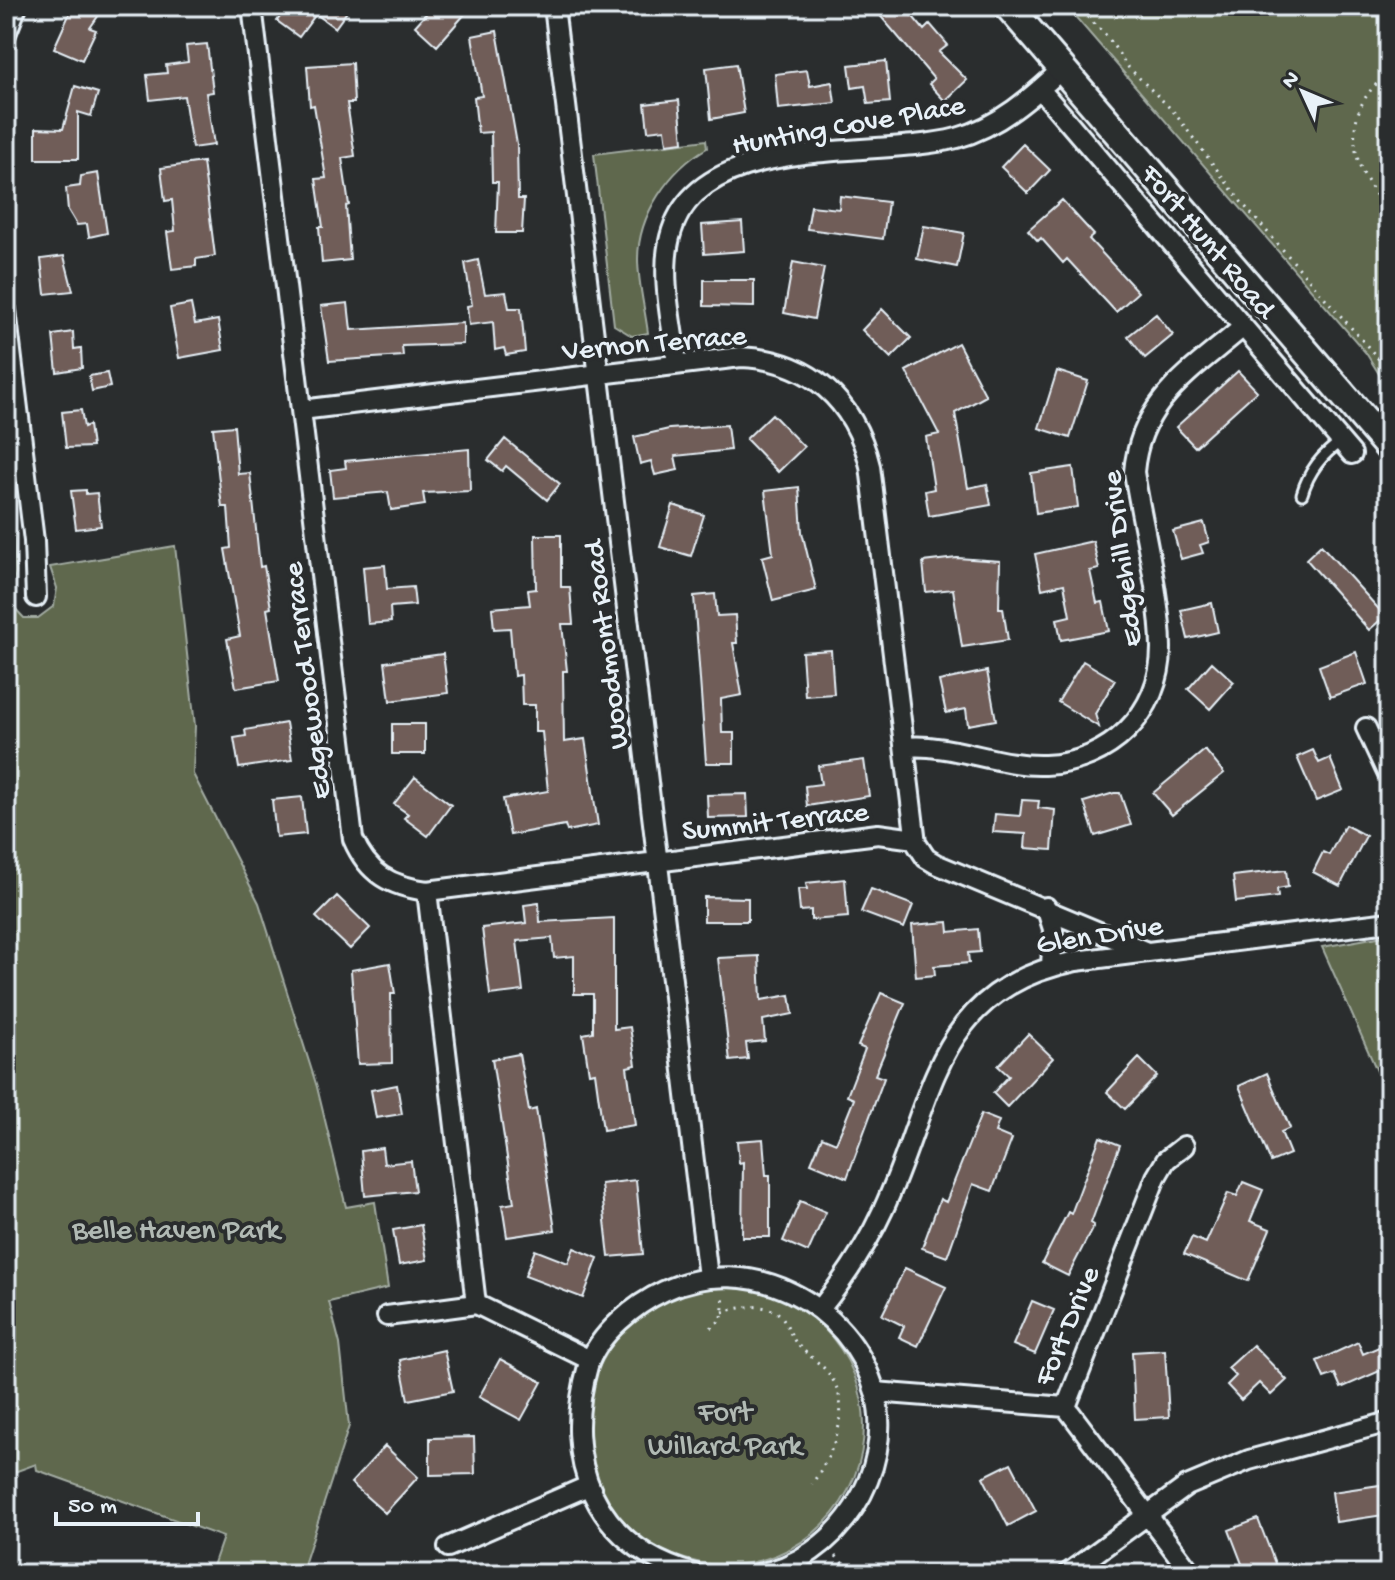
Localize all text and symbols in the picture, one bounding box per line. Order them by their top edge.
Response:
north arrow [1263,52,1343,132]
text: N [1277,67,1306,95]
street label: Hunting Cove Place [730,90,968,165]
street label: Fort Hunt Road [1131,158,1283,329]
street label: Vernon Terrace [560,320,748,371]
street label: Edgehill Drive [1096,468,1153,649]
street label: Woodmont Road [578,536,639,751]
street label: Edgewood Terrace [278,559,341,801]
street label: Summit Terrace [681,796,871,851]
street label: Glen Drive [1034,910,1166,965]
park label: Belle Haven Park [71,1215,282,1250]
street label: Fort Drive [1028,1261,1110,1393]
park label: Fort Willard Park [648,1397,805,1466]
scale bar [56,1476,198,1526]
text: 50 m [68,1493,117,1522]

